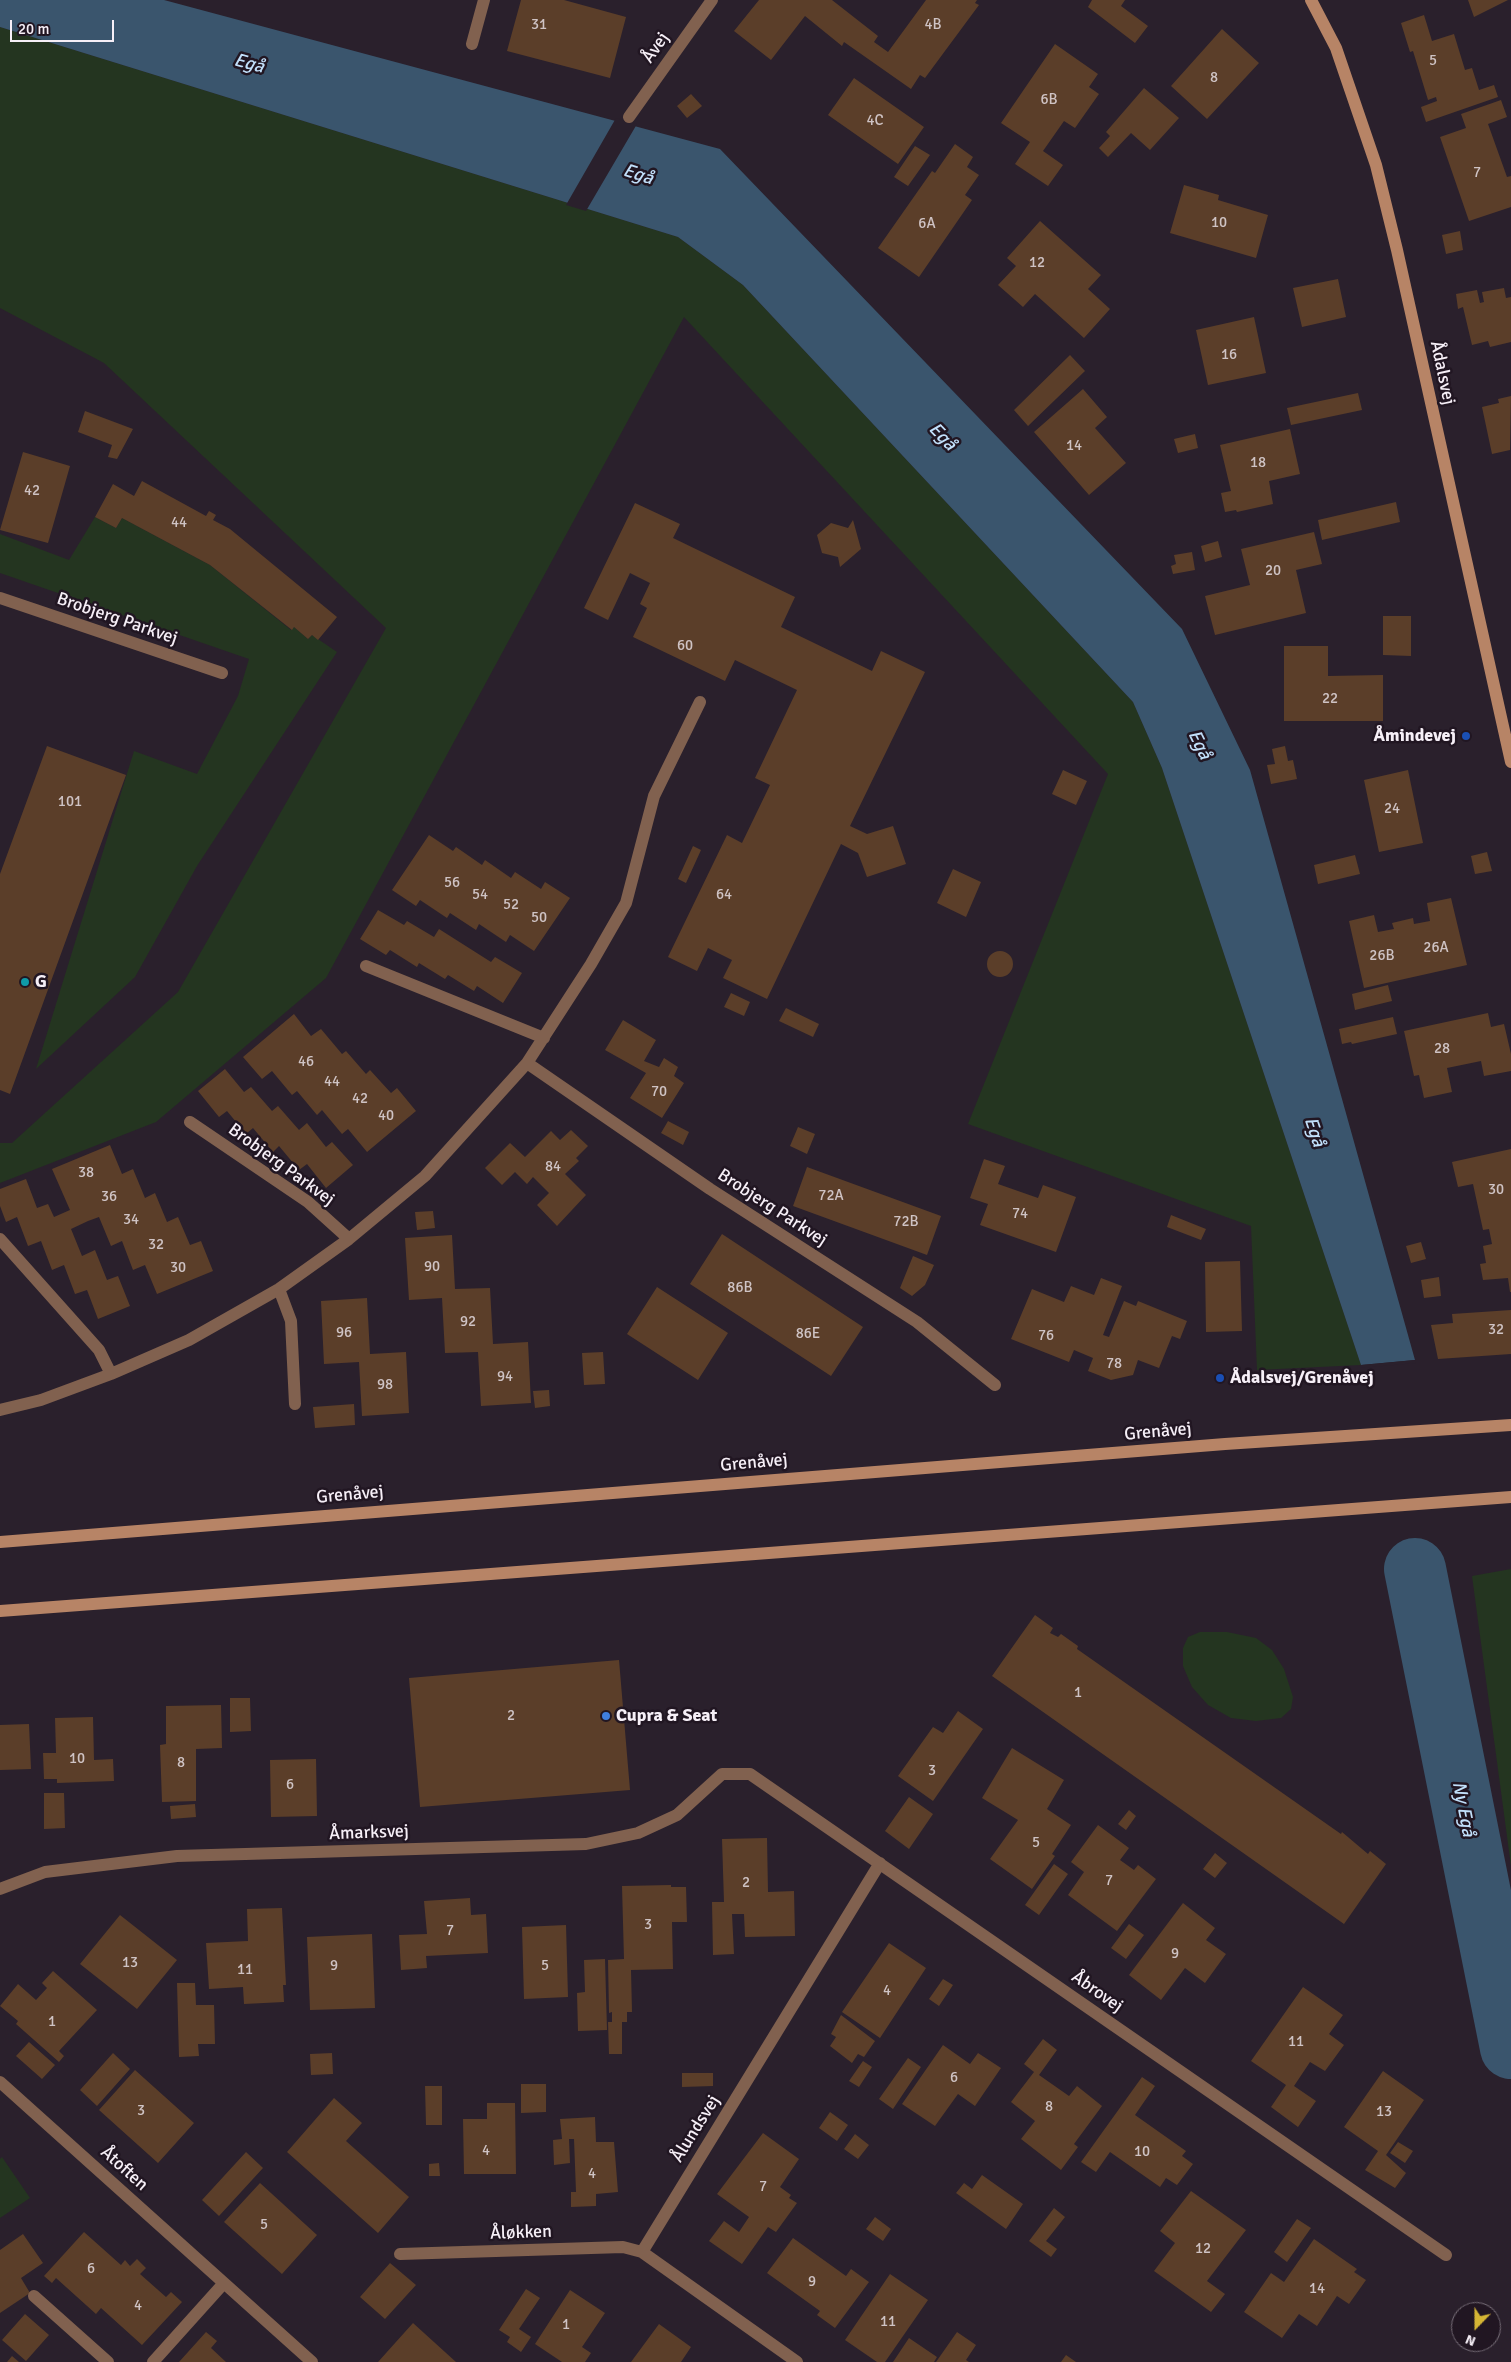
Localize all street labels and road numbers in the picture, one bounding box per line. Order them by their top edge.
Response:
street label: Åvej [638,28,674,68]
street label: Ådalsvej [1425,339,1459,407]
street label: Brobjerg Parkvej [54,588,180,650]
street label: Brobjerg Parkvej [224,1119,338,1211]
street label: Brobjerg Parkvej [713,1165,831,1251]
street label: Grenåvej [1123,1418,1193,1446]
street label: Grenåvej [719,1449,789,1477]
street label: Grenåvej [315,1481,385,1509]
street label: Åmarksvej [329,1821,409,1845]
street label: Åbrovej [1067,1967,1127,2017]
street label: Ålundsvej [667,2091,725,2167]
street label: Åtoften [96,2142,152,2196]
street label: Åløkken [490,2221,552,2245]

